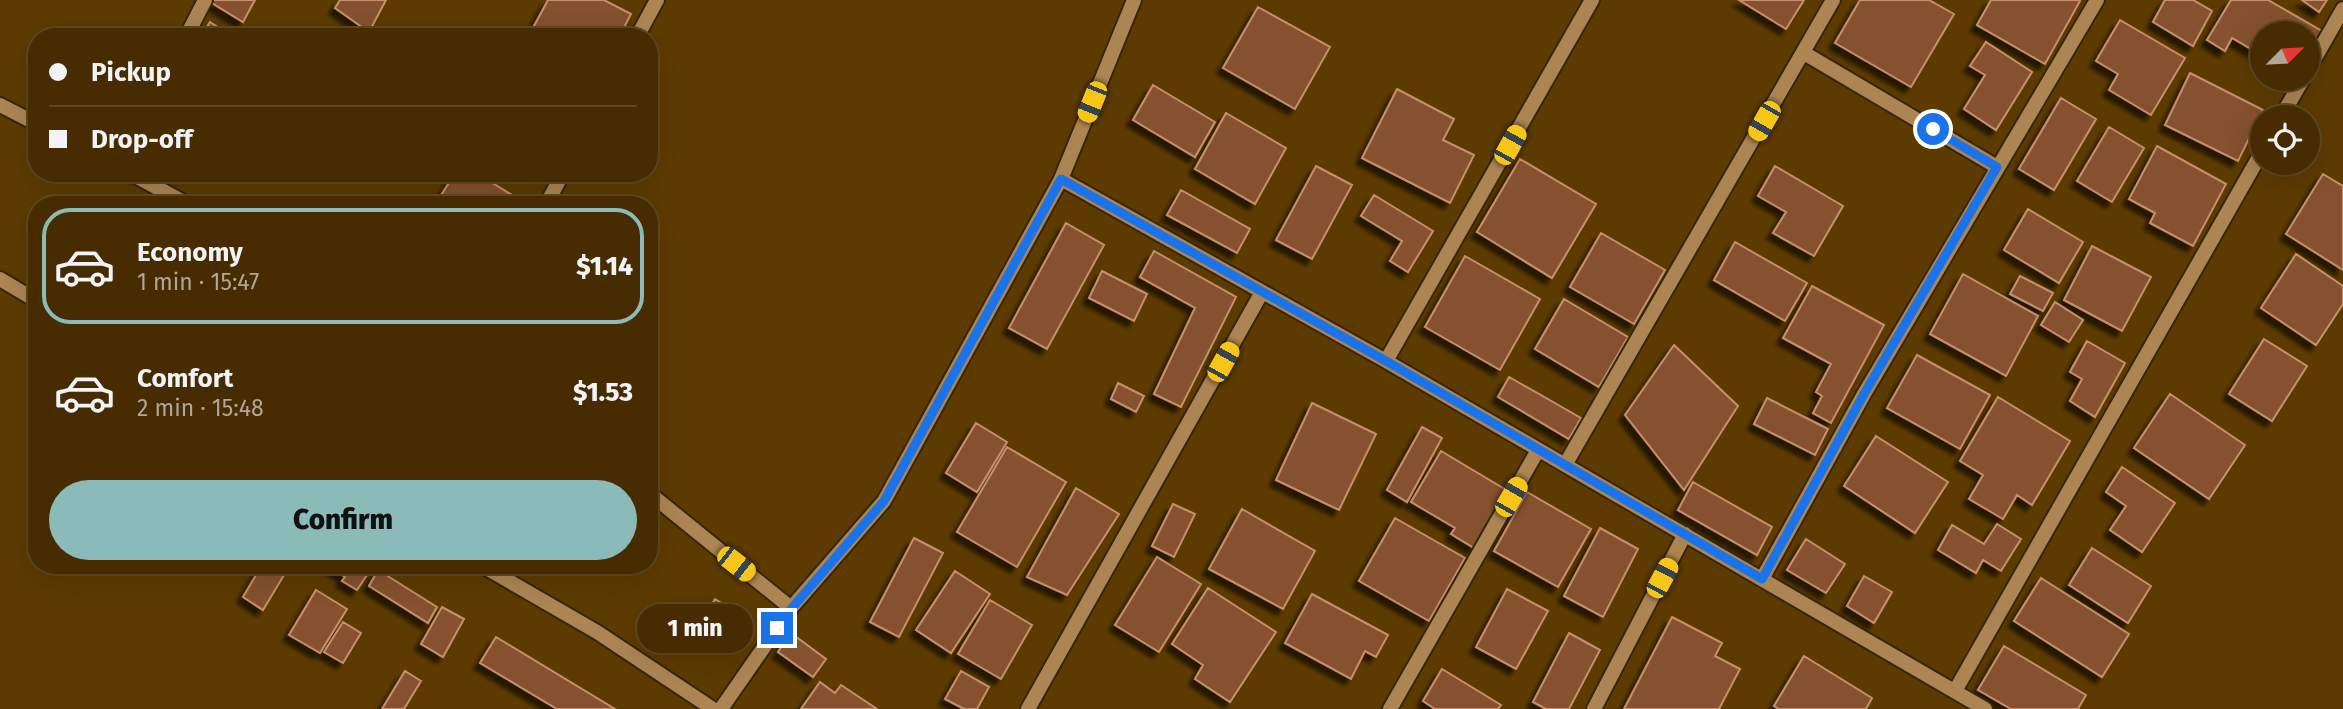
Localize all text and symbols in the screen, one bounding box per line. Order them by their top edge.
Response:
north arrow [2250,21,2320,91]
map controls [2250,21,2320,175]
text: Pickup [91,57,171,88]
car [1075,79,1110,125]
car [1745,98,1784,144]
button: locate [2250,105,2320,175]
route start [1917,113,1949,145]
car [1491,122,1530,168]
text: Drop-off [91,124,193,155]
icon: car [53,235,116,298]
text: Economy [137,237,243,268]
text: $1.14 [576,251,633,282]
text: 1 min · 15:47 [137,268,259,296]
car [1204,339,1243,385]
icon: car [53,361,116,424]
text: Comfort [137,363,233,394]
text: $1.53 [573,377,633,408]
text: 2 min · 15:48 [137,394,264,422]
car [1492,474,1531,520]
button: Confirm [49,480,637,560]
car [713,543,760,585]
car [1643,555,1682,601]
callout: 1 min [637,604,752,652]
route end [761,612,793,644]
text: 1 min [667,614,723,642]

